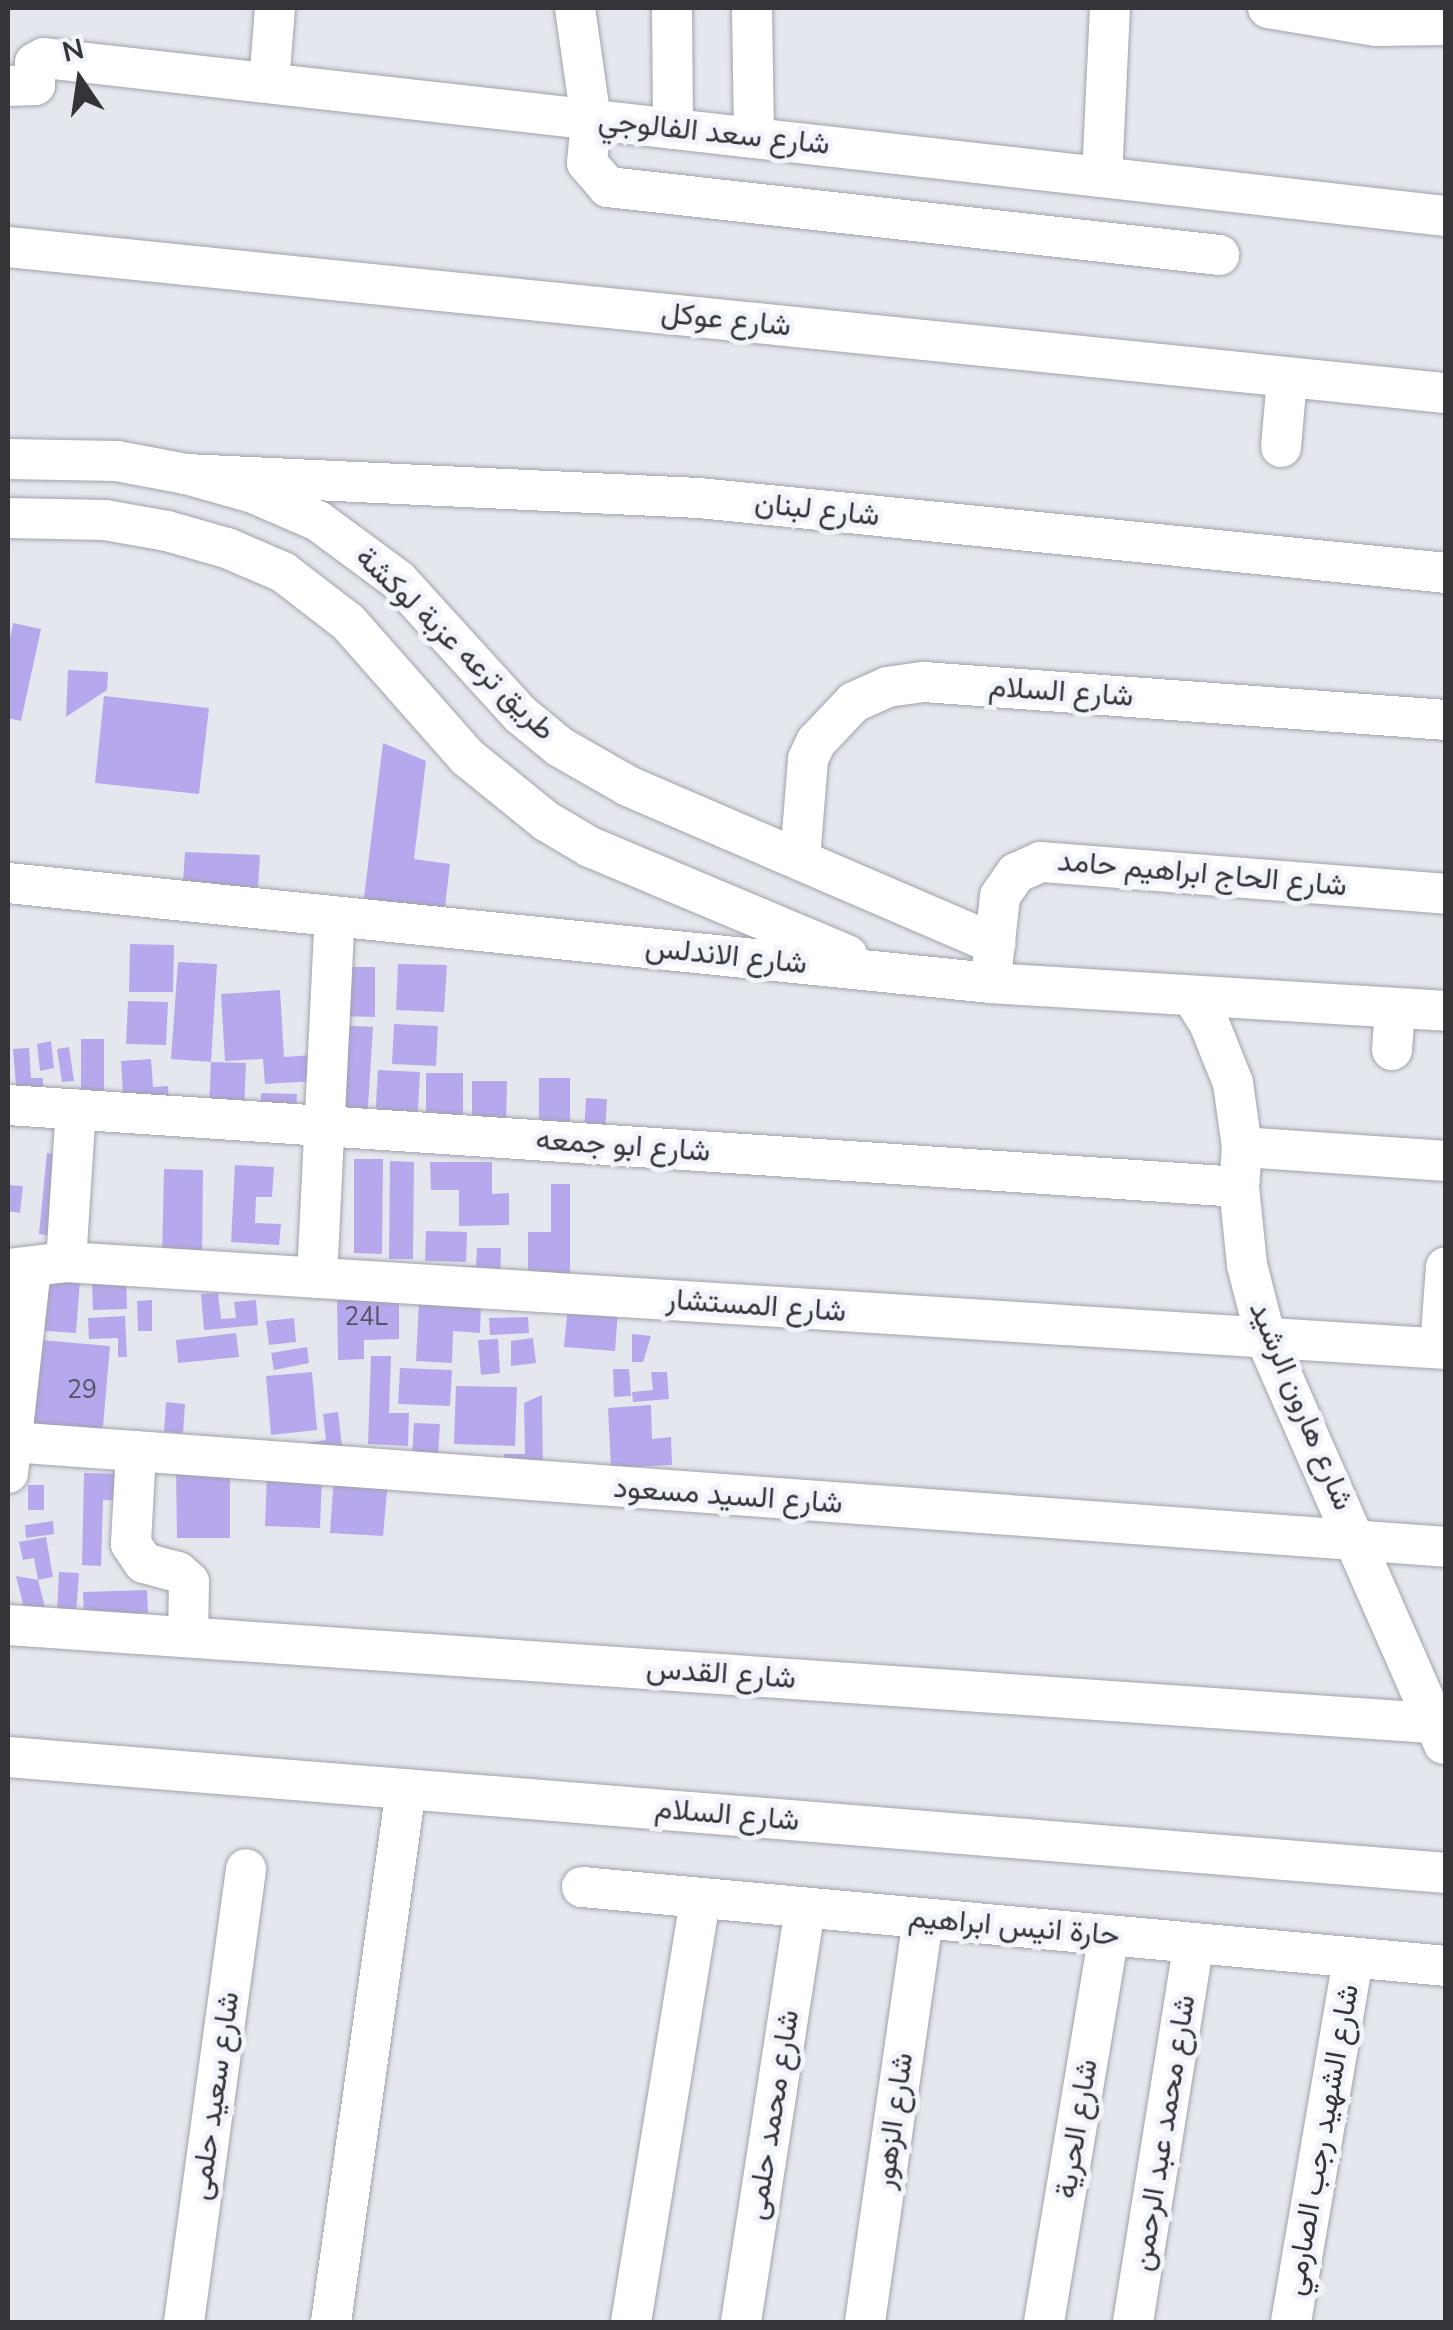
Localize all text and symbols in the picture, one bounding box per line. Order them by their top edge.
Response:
north arrow [30,30,130,130]
text: N [59,30,88,72]
street label: شارع سعد الفالوجي [597,103,831,163]
street label: شارع عوكل [659,295,793,345]
street label: شارع لبنان [753,486,881,534]
street label: طريق ترعه عزبة لوكشة [348,540,562,748]
street label: شارع السلام [987,669,1135,715]
street label: شارع الحاج ابراهيم حامد [1056,843,1348,905]
street label: شارع الاندلس [643,930,809,982]
street label: شارع ابو جمعه [534,1122,712,1170]
street label: شارع المستشار [665,1282,847,1330]
street label: شارع هارون الرشيد [1241,1296,1361,1516]
house number: 24L [344,1302,388,1332]
house number: 29 [67,1375,97,1405]
street label: شارع السيد مسعود [612,1470,844,1522]
street label: شارع القدس [645,1651,797,1697]
street label: شارع السلام [653,1791,801,1839]
street label: حارة انيس ابراهيم [907,1900,1121,1954]
street label: شارع الشهيد رجب الصارمي [1277,1982,1367,2298]
street label: شارع سعيد حلمى [183,1989,247,2203]
street label: شارع محمد عبد الرحمن [1124,1992,1204,2274]
street label: شارع محمد حلمى [739,2007,807,2223]
street label: شارع الزهور [867,2050,921,2192]
street label: شارع الحرية [1048,2057,1106,2201]

